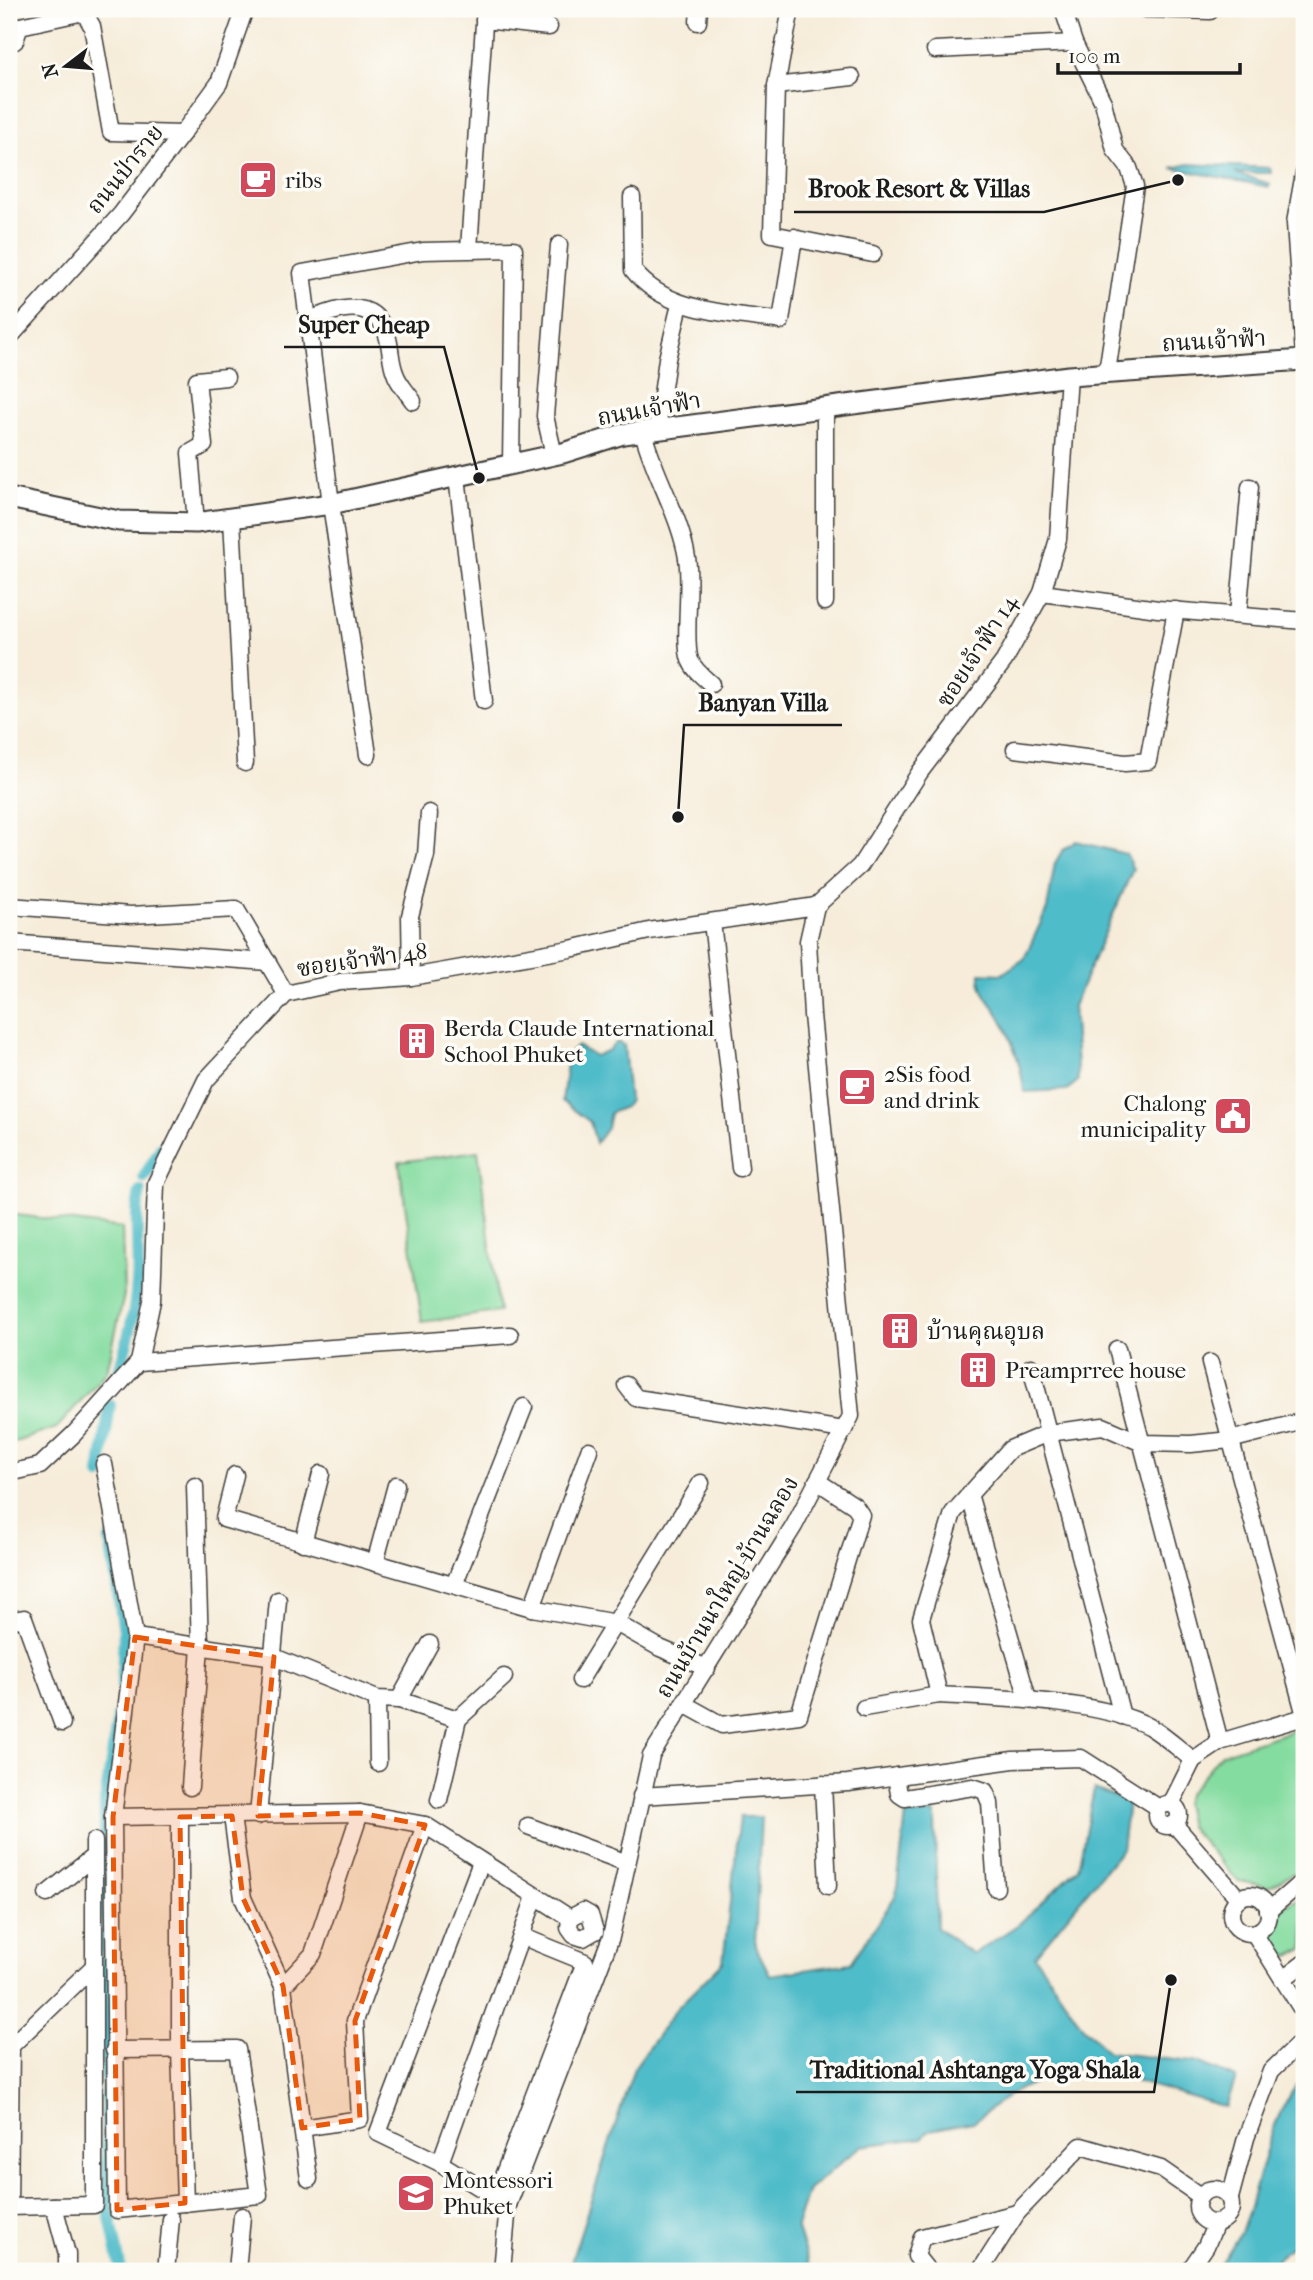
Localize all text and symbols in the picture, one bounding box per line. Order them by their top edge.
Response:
north arrow [32,32,102,102]
scale bar [1058,32,1240,76]
text: 100 m [1068,44,1121,68]
text: N [38,60,63,80]
street label: ถนนป่าราย [81,119,169,219]
cafe icon: ribs [237,159,279,201]
place label: ribs [285,167,322,194]
callout: Brook Resort & Villas [794,167,1044,212]
text: Brook Resort & Villas [808,175,1030,203]
callout: Super Cheap [284,302,444,347]
text: Super Cheap [298,311,430,339]
street label: ถนนเจ้าฟ้า [1161,325,1267,357]
street label: ถนนเจ้าฟ้า [595,387,703,431]
street label: ซอยเจ้าฟ้า 14 [931,589,1024,712]
callout: Banyan Villa [684,680,842,725]
text: Banyan Villa [698,689,829,717]
street label: ซอยเจ้าฟ้า 48 [295,937,429,983]
place label: Berda Claude International School Phuket [444,1015,715,1068]
building icon: Berda Claude International School Phuket [396,1020,438,1062]
place label: 2Sis food and drink [884,1061,981,1114]
cafe icon: 2Sis food and drink [836,1066,878,1108]
place label: Chalong municipality [1081,1090,1207,1143]
public building icon: Chalong municipality [1212,1095,1254,1137]
building icon: บ้านคุณอุบล [879,1310,921,1352]
place label: บ้านคุณอุบล [927,1318,1045,1346]
building icon: Preamprree house [957,1349,999,1391]
place label: Preamprree house [1005,1357,1186,1384]
street label: ถนนบ้านนาใหญ่-บ้านฉลอง [647,1470,804,1703]
callout: Traditional Ashtanga Yoga Shala [796,2047,1154,2092]
text: Traditional Ashtanga Yoga Shala [809,2056,1141,2084]
place label: Montessori Phuket [443,2167,553,2220]
school or university icon: Montessori Phuket [395,2172,437,2214]

